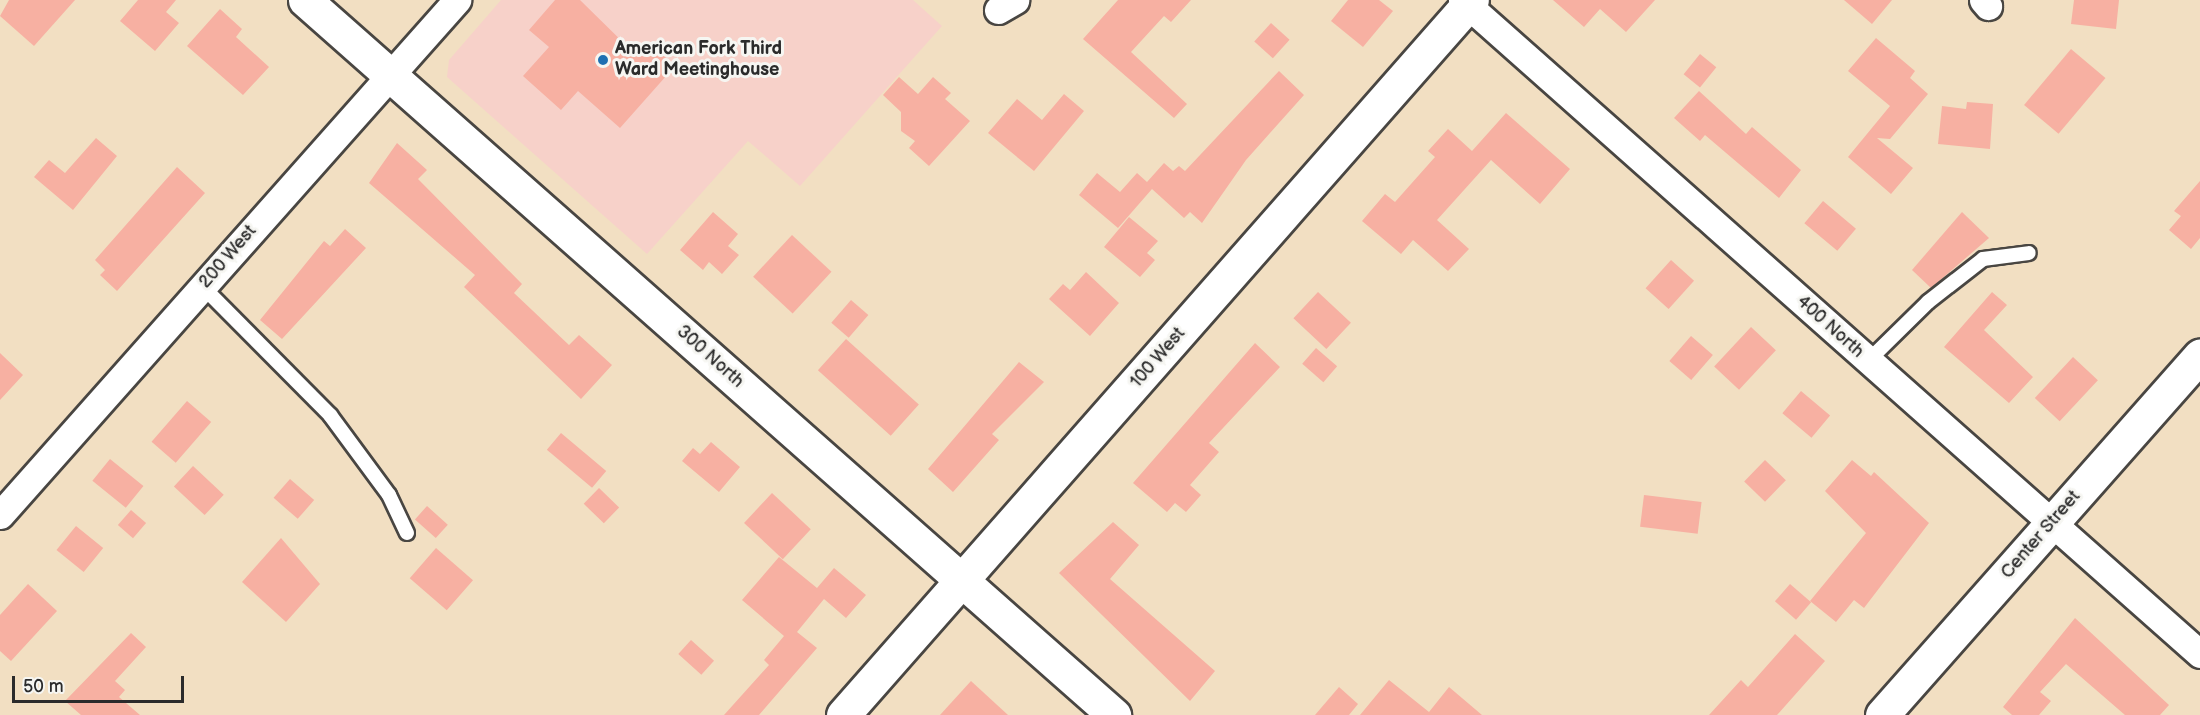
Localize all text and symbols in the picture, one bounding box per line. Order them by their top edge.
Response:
place label: American Fork Third Ward Meetinghouse [615,39,782,82]
marker: American Fork Third Ward Meetinghouse [596,53,610,67]
street label: 200 West [195,221,261,293]
street label: 400 North [1792,291,1868,363]
street label: 300 North [672,321,748,393]
street label: 100 West [1126,323,1190,393]
street label: Center Street [1997,486,2085,584]
scale bar [15,664,188,702]
text: 50 m [23,676,64,697]

